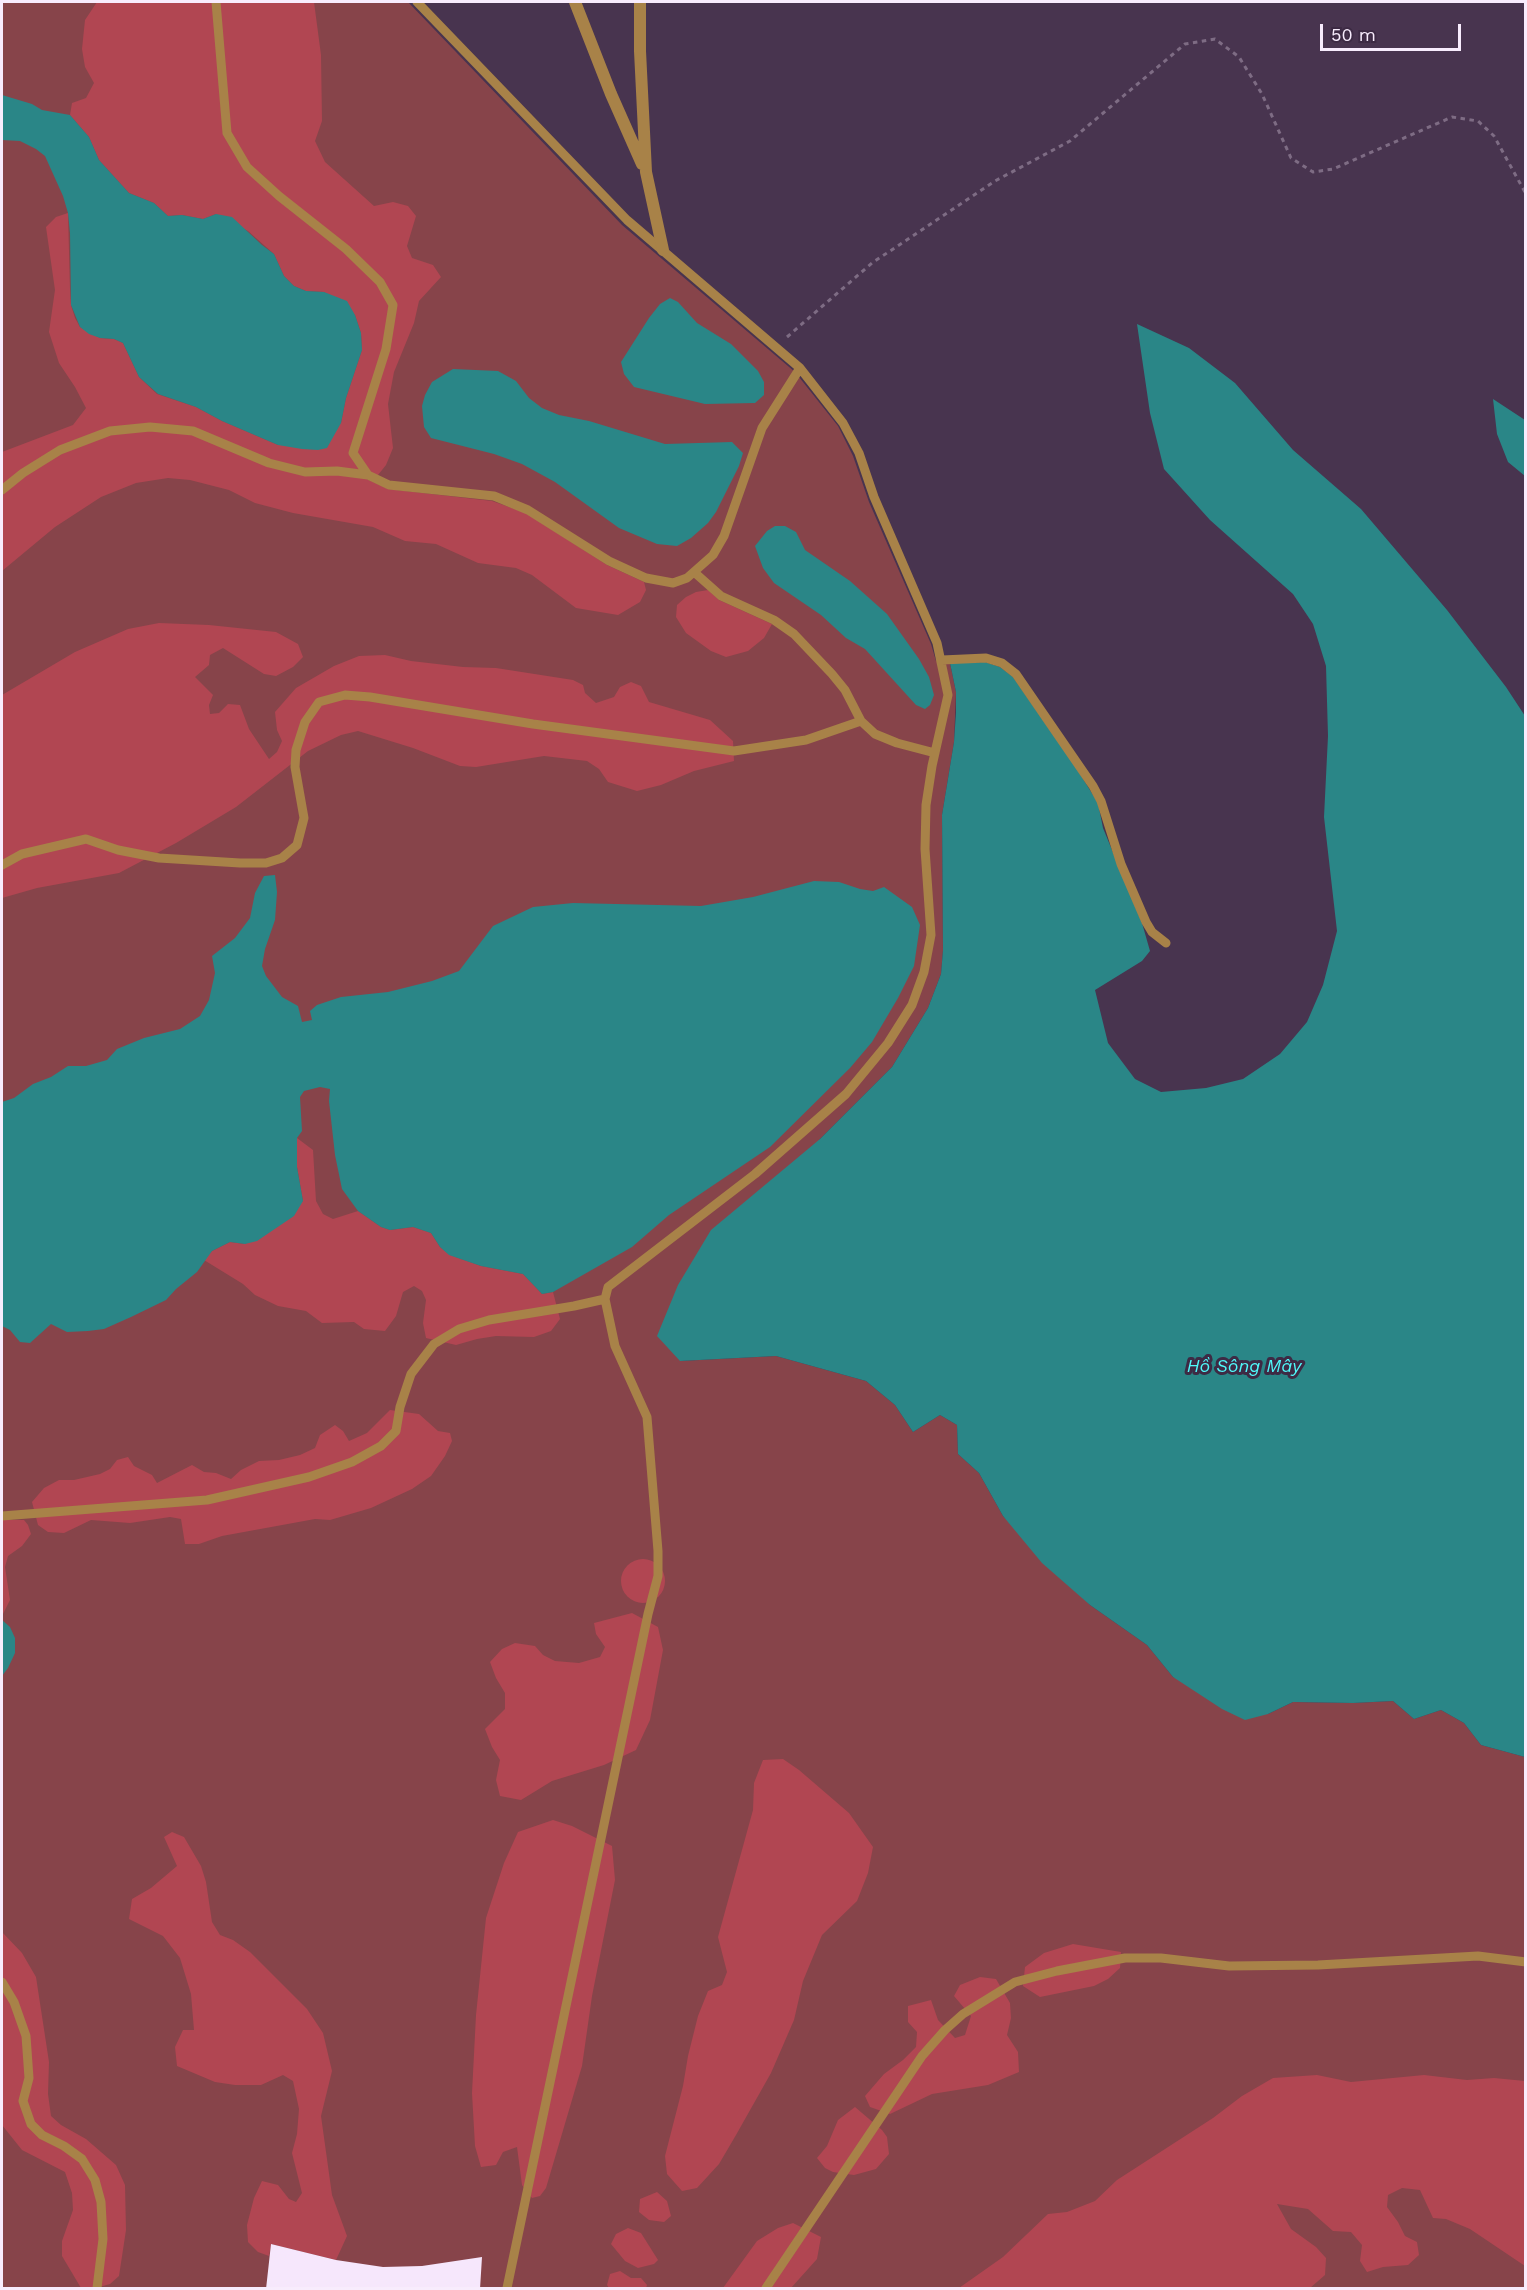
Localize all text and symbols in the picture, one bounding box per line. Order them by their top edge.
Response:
scale bar [1323,12,1464,50]
text: 50 m [1331,24,1376,45]
water label: Hồ Sông Mây [1187,1356,1301,1378]

